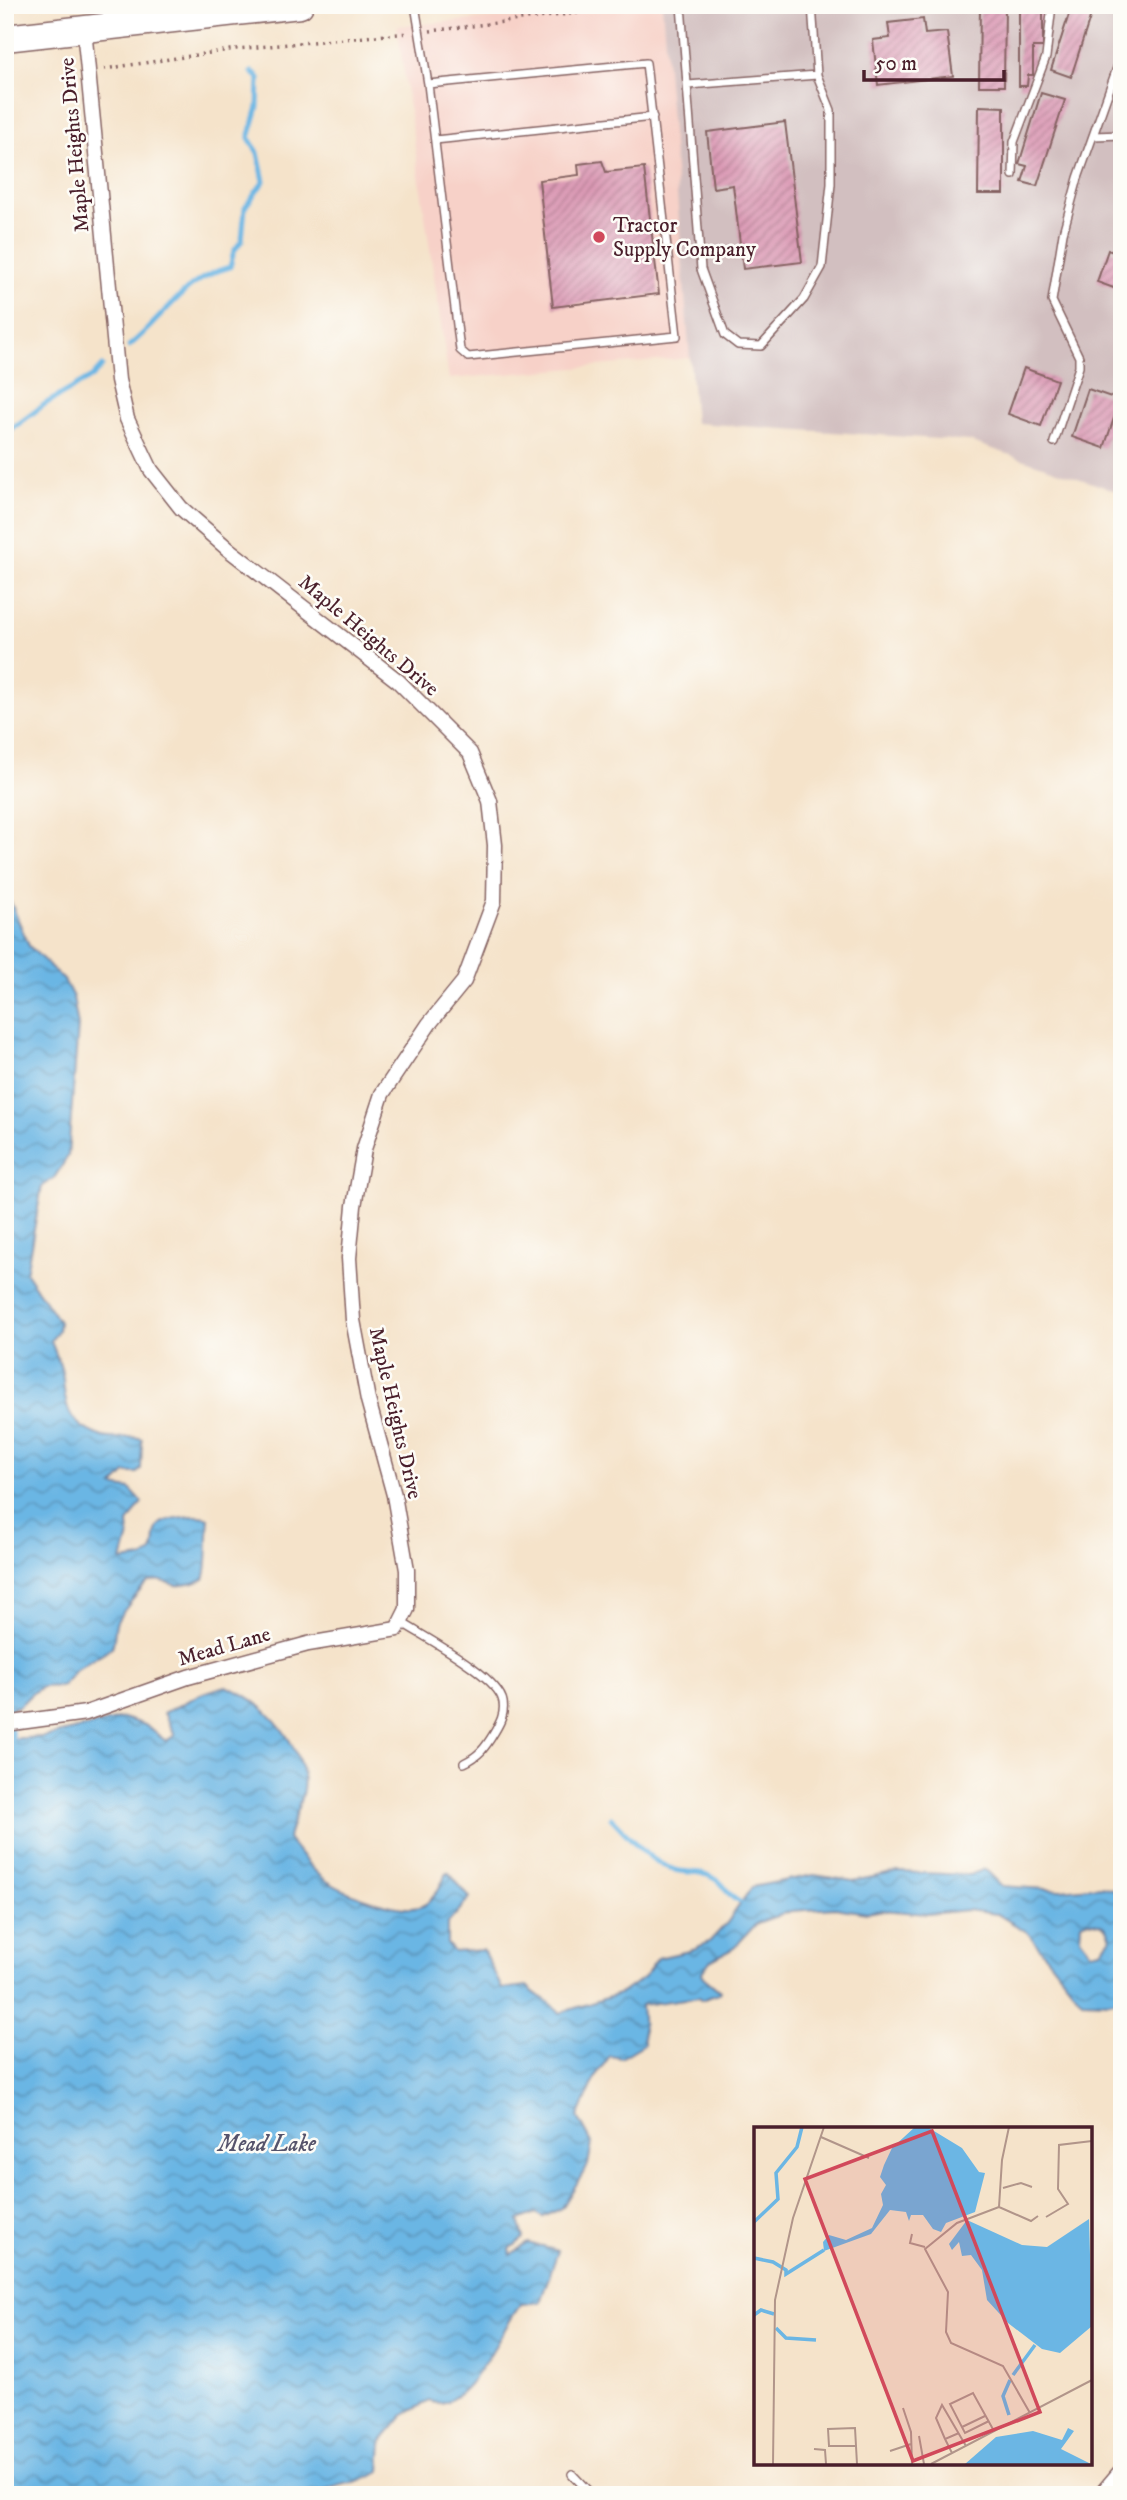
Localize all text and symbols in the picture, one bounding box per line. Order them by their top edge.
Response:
scale bar [864,38,1004,82]
text: 50 m [875,51,917,77]
street label: Maple Heights Drive [54,56,96,233]
place label: Tractor Supply Company [613,213,757,263]
marker: Tractor Supply Company [591,229,607,245]
street label: Maple Heights Drive [293,569,444,702]
street label: Maple Heights Drive [363,1325,428,1502]
street label: Mead Lane [175,1621,274,1673]
inset map [754,2127,1092,2465]
water label: Mead Lake [216,2130,317,2159]

